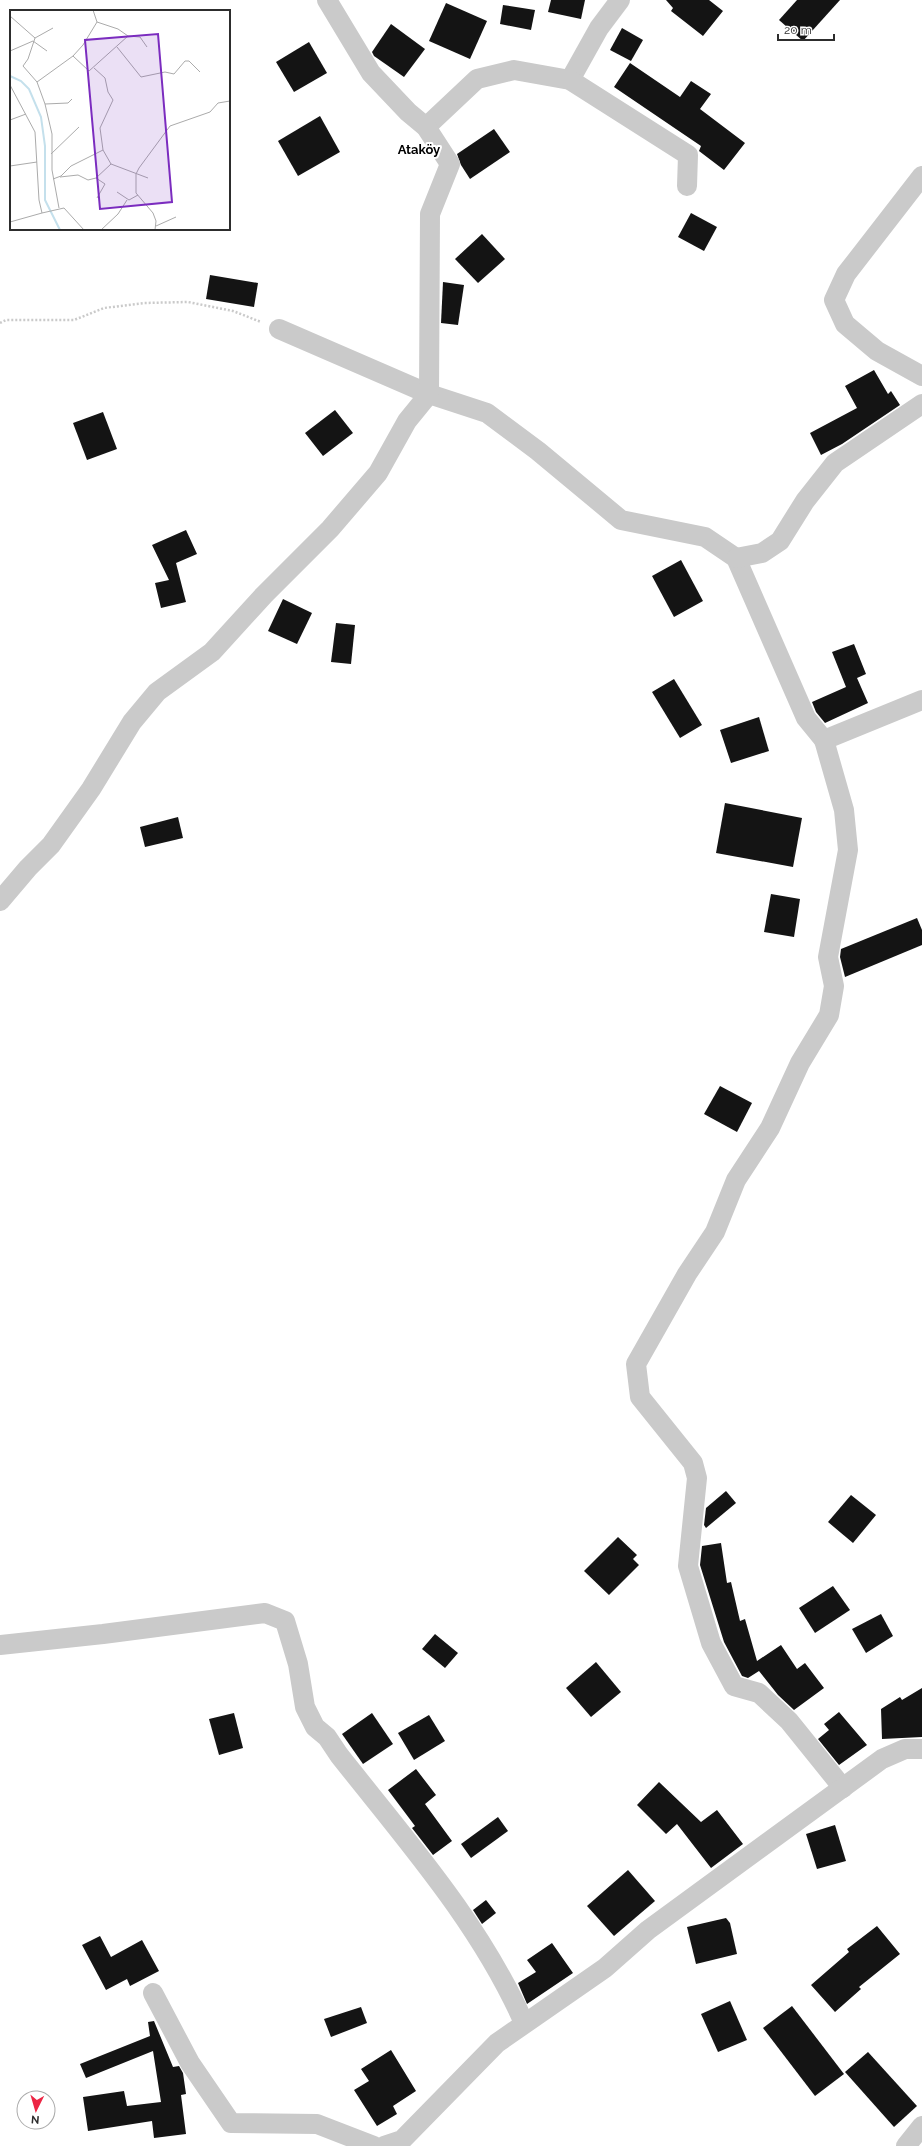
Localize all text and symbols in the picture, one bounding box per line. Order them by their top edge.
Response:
inset map [10,10,230,230]
scale bar [778,16,834,42]
text: 20 m [784,23,812,37]
district label: Ataköy [398,142,440,157]
north arrow [16,2090,56,2130]
text: N [30,2113,40,2126]

